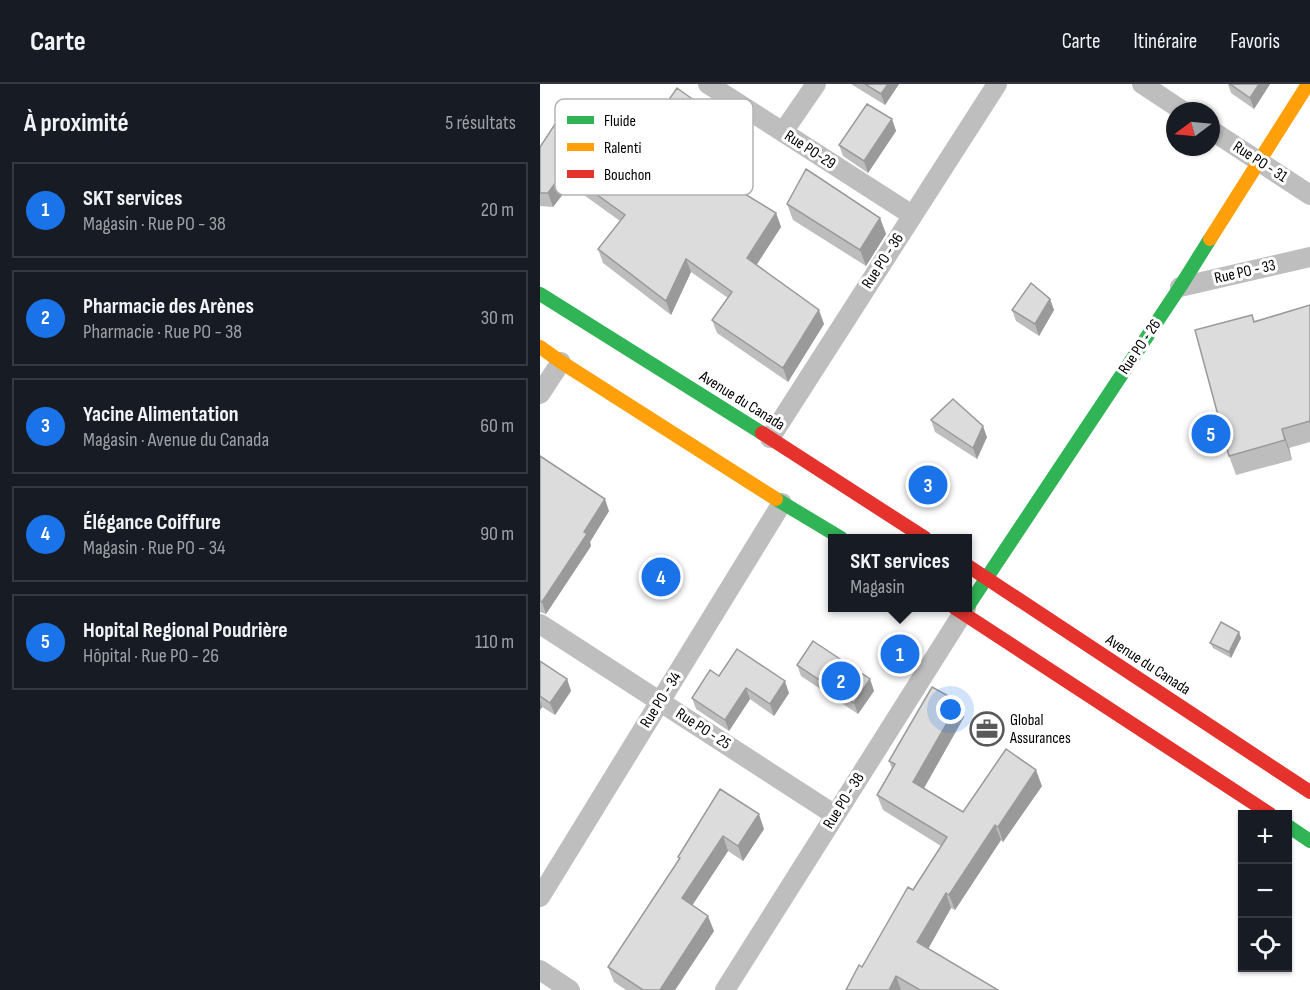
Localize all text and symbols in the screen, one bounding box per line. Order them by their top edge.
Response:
text: Carte [30,25,86,58]
text: Carte [1062,29,1101,54]
text: Itinéraire [1134,29,1197,54]
text: Favoris [1230,29,1280,54]
legend [555,99,753,195]
north arrow [1166,102,1220,156]
text: À proximité [24,108,129,139]
text: 5 résultats [445,111,516,135]
text: Fluide [604,112,636,131]
street label: Rue PO-29 [781,126,839,174]
street label: Rue PO - 31 [1229,137,1291,187]
text: Ralenti [604,139,642,158]
text: Bouchon [604,166,651,185]
text: SKT services [83,185,182,212]
text: 1 [42,198,49,222]
text: 20 m [481,198,514,222]
text: Magasin · Rue PO - 38 [83,212,226,236]
street label: Rue PO - 36 [858,230,908,292]
street label: Rue PO - 33 [1213,256,1277,288]
text: Pharmacie des Arènes [83,293,254,320]
text: 2 [41,306,50,330]
text: 30 m [481,306,514,330]
street label: Rue PO - 26 [1115,316,1165,378]
text: Pharmacie · Rue PO - 38 [83,320,242,344]
street label: Avenue du Canada [695,367,788,435]
text: Yacine Alimentation [83,401,239,428]
pin: 5 [1192,412,1230,456]
text: 3 [41,414,50,438]
text: 60 m [480,414,514,438]
text: Magasin · Avenue du Canada [83,428,269,452]
pin: 3 [908,462,948,508]
text: Élégance Coiffure [83,509,221,536]
text: 4 [41,522,50,546]
text: 90 m [480,522,514,546]
popup [828,534,972,612]
text: Magasin · Rue PO - 34 [83,536,225,560]
text: SKT services [850,548,950,575]
pin: 4 [642,554,680,600]
text: Magasin [850,575,905,599]
text: Hopital Regional Poudrière [83,617,288,644]
text: 5 [41,630,50,654]
text: 110 m [475,630,514,654]
street label: Avenue du Canada [1101,630,1194,699]
pin: 1 [880,632,920,676]
text: Hôpital · Rue PO - 26 [83,644,219,668]
pin: 2 [822,658,860,704]
street label: Rue PO - 34 [636,668,686,731]
your location [936,695,965,724]
street label: Rue PO - 25 [672,704,734,754]
office icon: Global Assurances [969,711,1005,747]
place label: Global Assurances [1009,711,1071,748]
street label: Rue PO - 38 [819,770,869,832]
map controls [1238,810,1292,972]
button: + [1238,810,1292,864]
button: − [1238,864,1292,918]
button: locate [1238,918,1292,972]

